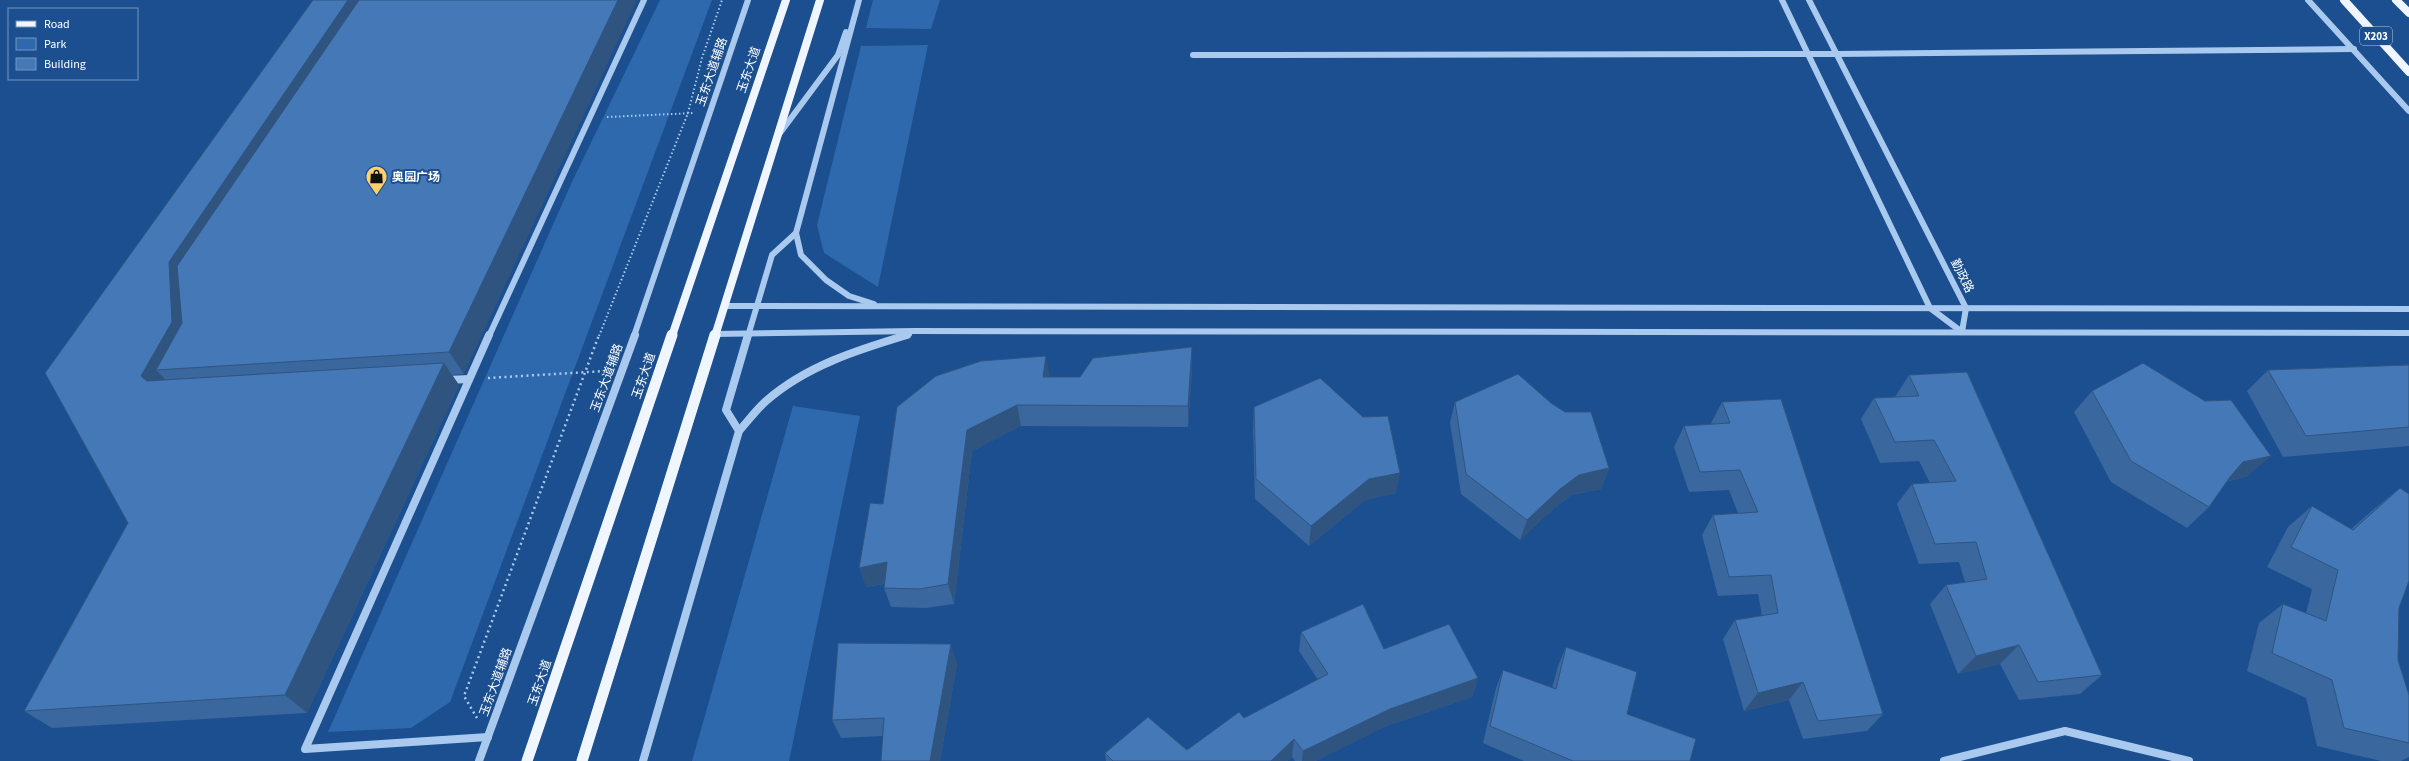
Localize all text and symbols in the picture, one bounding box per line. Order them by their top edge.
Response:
legend [8,8,138,80]
text: Road [44,16,70,33]
road number: X203 [2360,27,2392,45]
street label: 玉东大道辅路 [692,35,732,109]
text: Park [44,36,66,53]
street label: 玉东大道 [733,45,765,95]
text: Building [44,56,86,73]
shop icon: 奥园广场 [363,164,389,197]
place label: 奥园广场 [392,169,440,186]
street label: 勤政路 [1946,256,1978,296]
street label: 玉东大道辅路 [587,341,627,415]
street label: 玉东大道 [628,351,660,401]
street label: 玉东大道辅路 [476,645,516,719]
street label: 玉东大道 [524,658,556,708]

